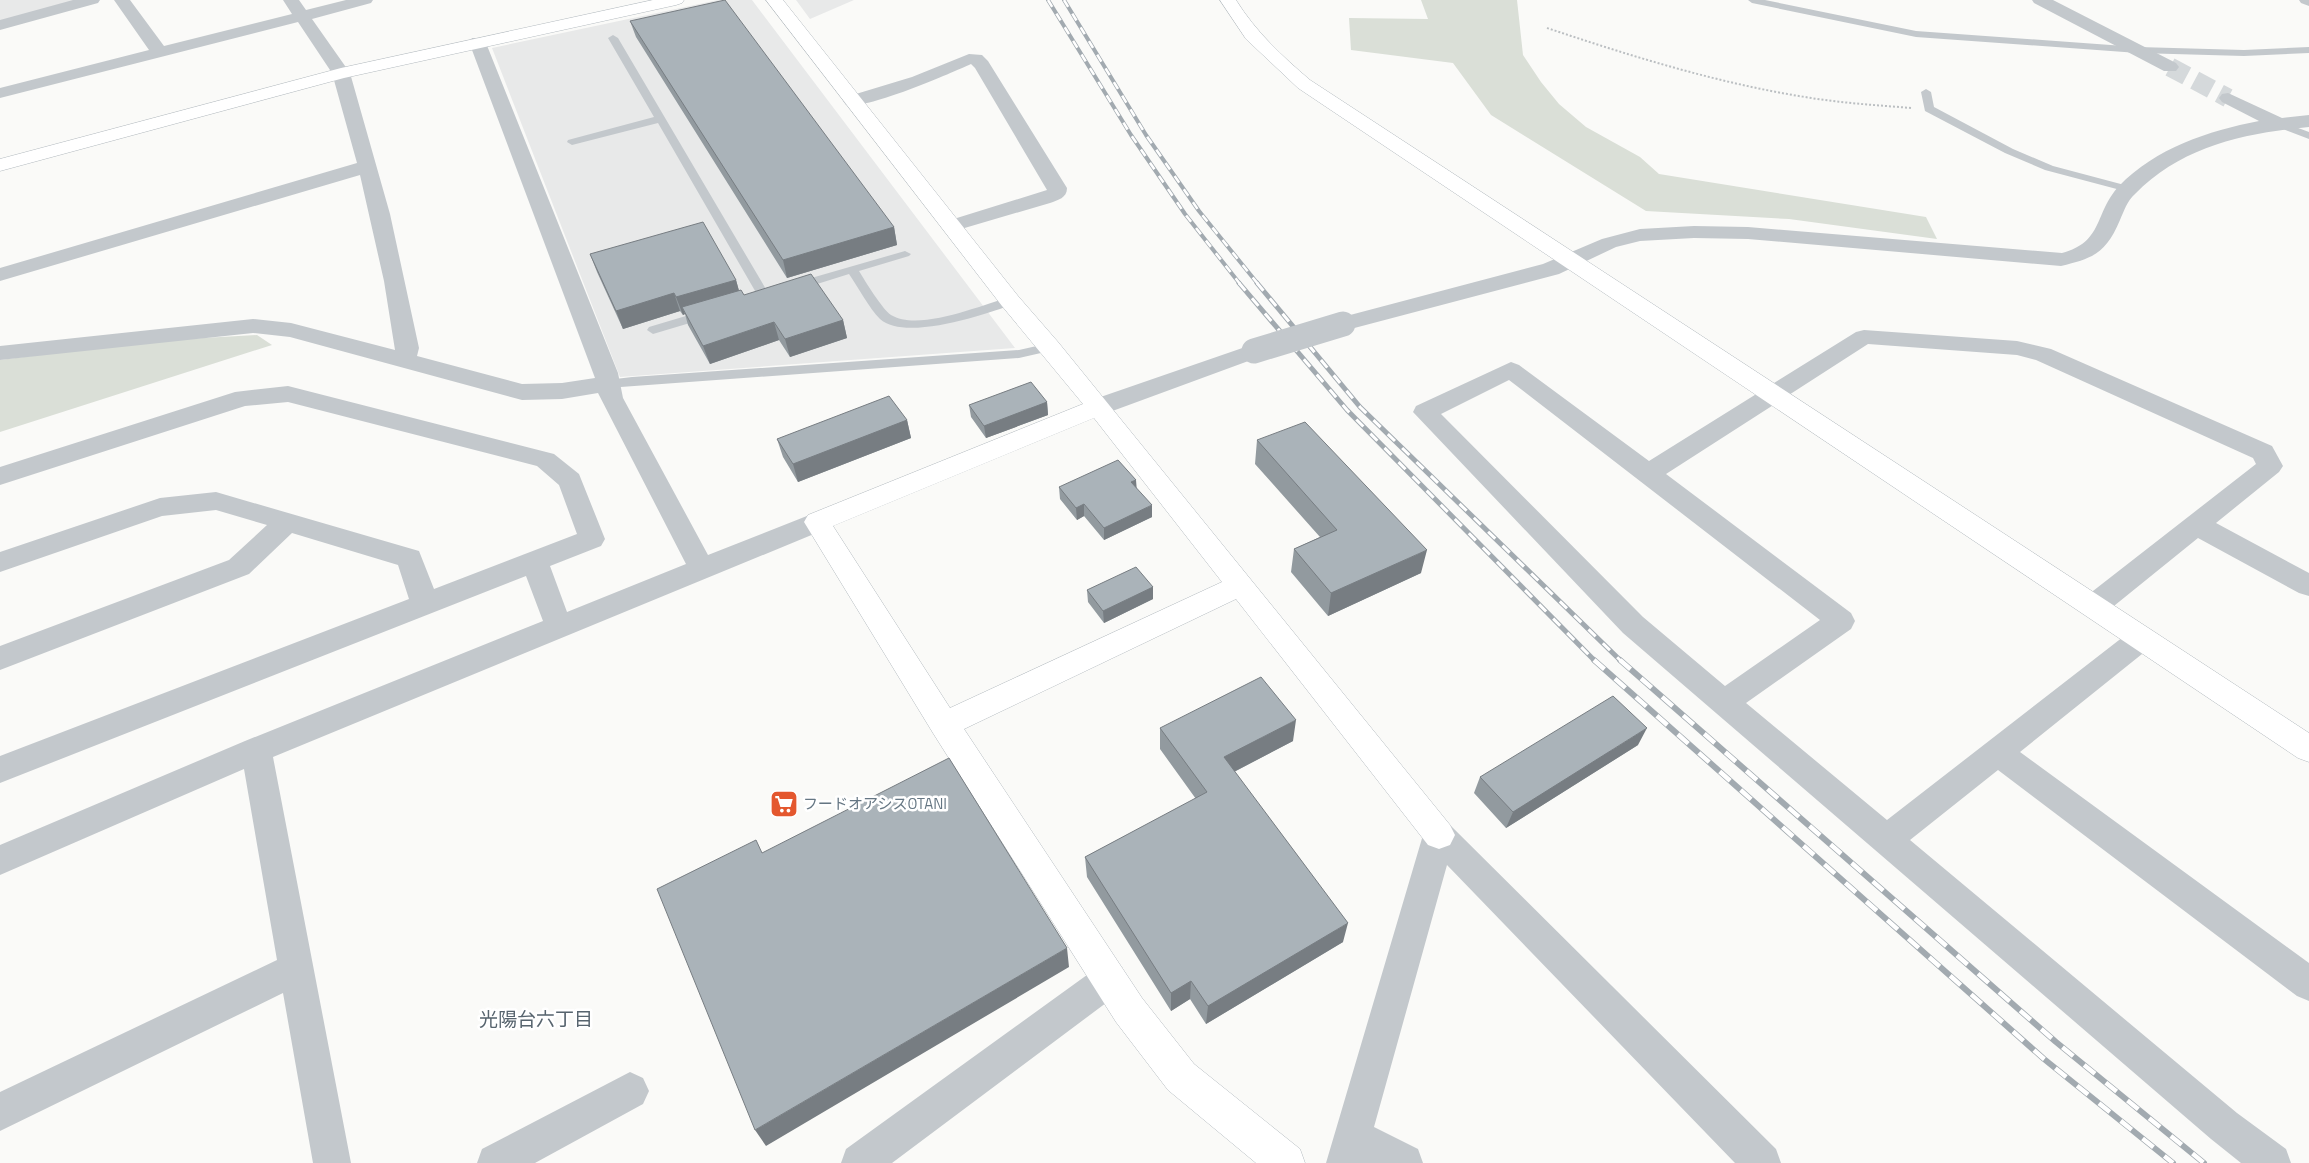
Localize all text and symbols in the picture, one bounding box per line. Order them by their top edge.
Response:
supermarket icon: フードオアシスOTANI [769,789,799,819]
place label: フードオアシスOTANI [803,792,947,815]
district label: 光陽台六丁目 [479,1004,593,1033]

